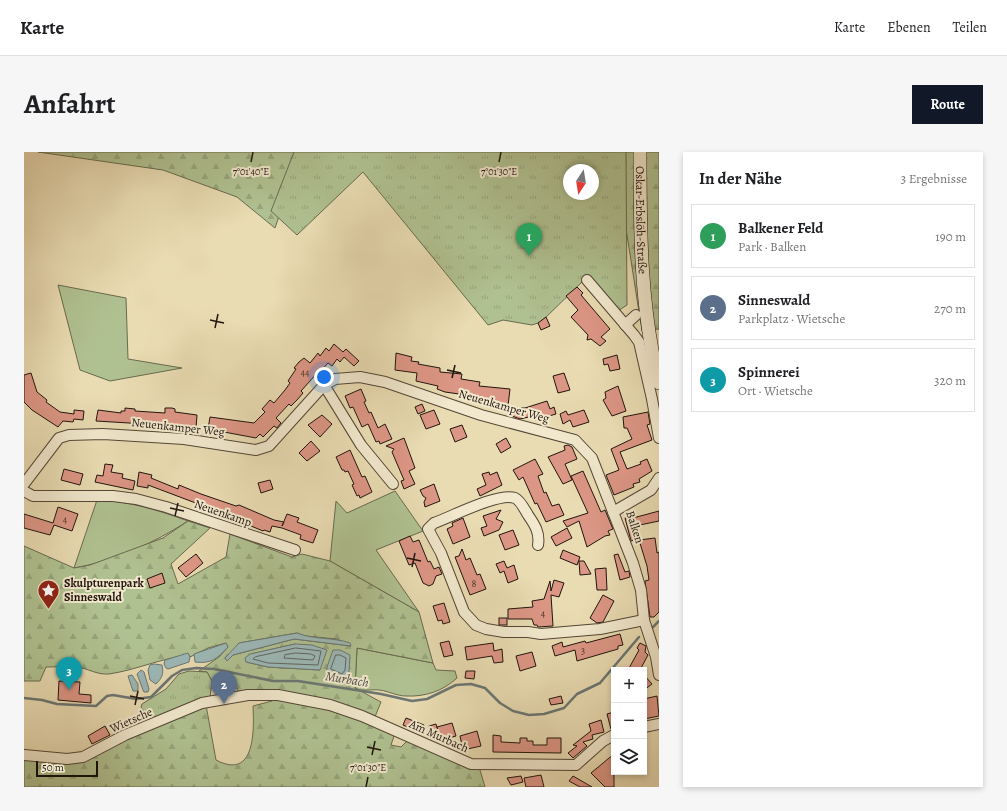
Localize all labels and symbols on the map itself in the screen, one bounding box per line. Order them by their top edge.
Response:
north arrow [563,164,599,200]
text: 7°01'40"E [233,165,269,178]
text: 7°01'30"E [481,165,517,178]
street label: Oskar-Erbslöh-Straße [632,166,651,275]
pin: 1 [516,223,542,256]
house number: 44 [300,366,310,379]
your location [314,367,334,387]
street label: Neuenkamper Weg [457,385,551,427]
street label: Neuenkamper Weg [131,414,225,440]
street label: Neuenkamp [192,496,254,530]
street label: Balken [622,509,648,546]
house number: 4 [63,513,68,526]
place label: Skulpturenpark Sinneswald [64,575,144,605]
place icon: Skulpturenpark Sinneswald [36,577,62,610]
house number: 8 [472,577,477,590]
house number: 4 [541,607,546,620]
house number: 3 [581,644,585,657]
pin: 3 [56,657,82,690]
water label: Murbach [324,667,370,691]
pin: 2 [211,671,237,704]
street label: Wietsche [106,704,155,737]
street label: Am Murbach [406,715,472,756]
scale bar [36,759,98,778]
text: 7°01'30"E [350,761,386,774]

